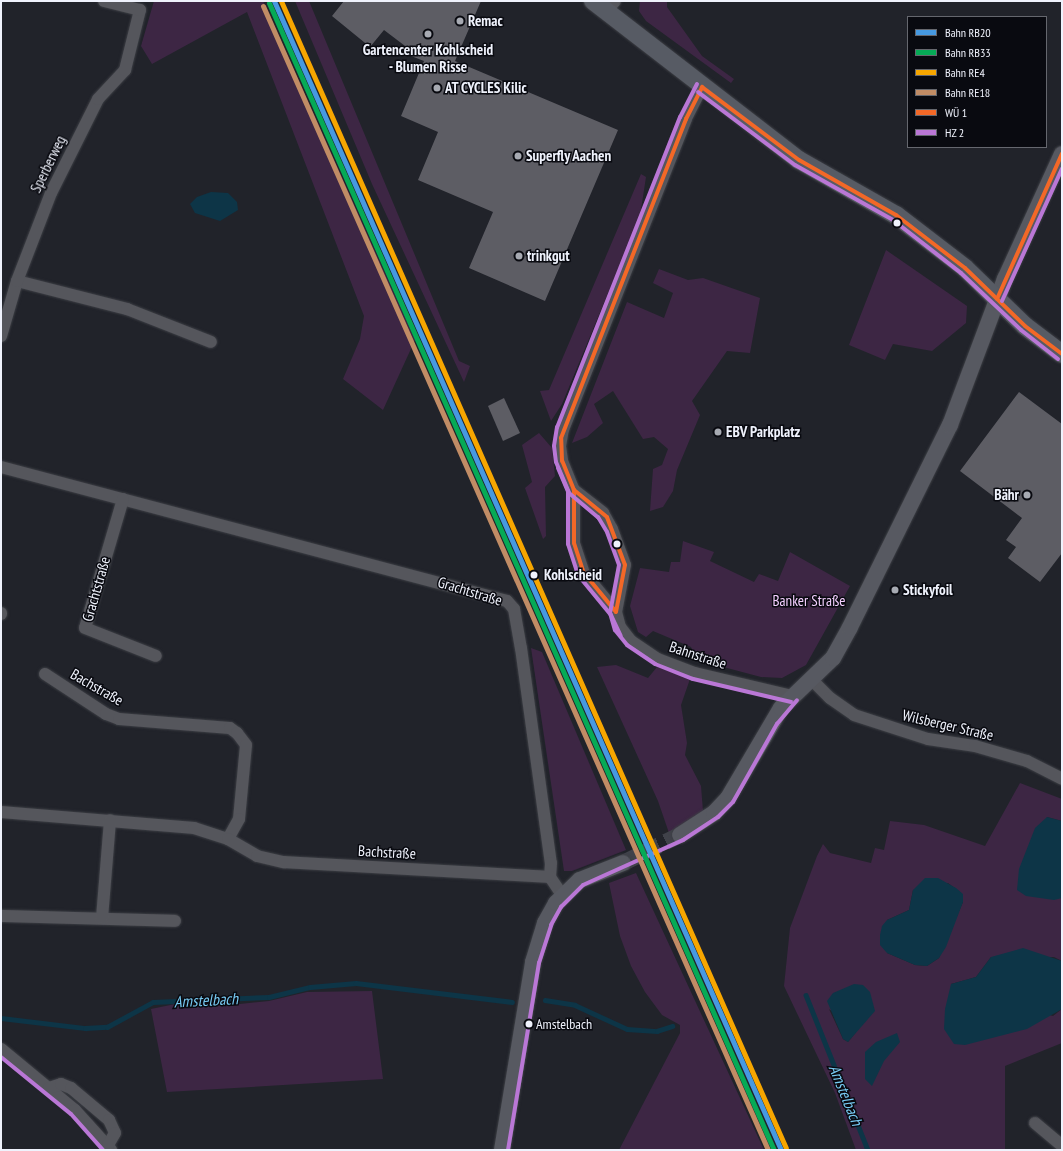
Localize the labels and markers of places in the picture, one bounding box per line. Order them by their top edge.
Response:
place label: Remac [468,12,503,30]
marker: Remac [455,16,465,26]
marker: Gartencenter Kohlscheid - Blumen Risse [423,29,433,39]
place label: Gartencenter Kohlscheid - Blumen Risse [363,40,493,75]
place label: AT CYCLES Kilic [445,79,527,97]
marker: AT CYCLES Kilic [432,83,442,93]
place label: Superfly Aachen [526,147,612,165]
marker: Superfly Aachen [513,151,523,161]
unlabelled marker [892,218,902,228]
place label: trinkgut [527,247,570,265]
marker: trinkgut [514,251,524,261]
place label: EBV Parkplatz [726,423,801,441]
marker: EBV Parkplatz [713,427,723,437]
place label: Bähr [994,486,1019,504]
marker: Bähr [1022,490,1032,500]
unlabelled marker [612,539,622,549]
place label: Kohlscheid [544,566,602,584]
marker: Kohlscheid [527,568,541,582]
place label: Stickyfoil [903,581,953,599]
marker: Stickyfoil [890,585,900,595]
place label: Amstelbach [536,1016,592,1032]
marker: Amstelbach [524,1019,534,1029]

